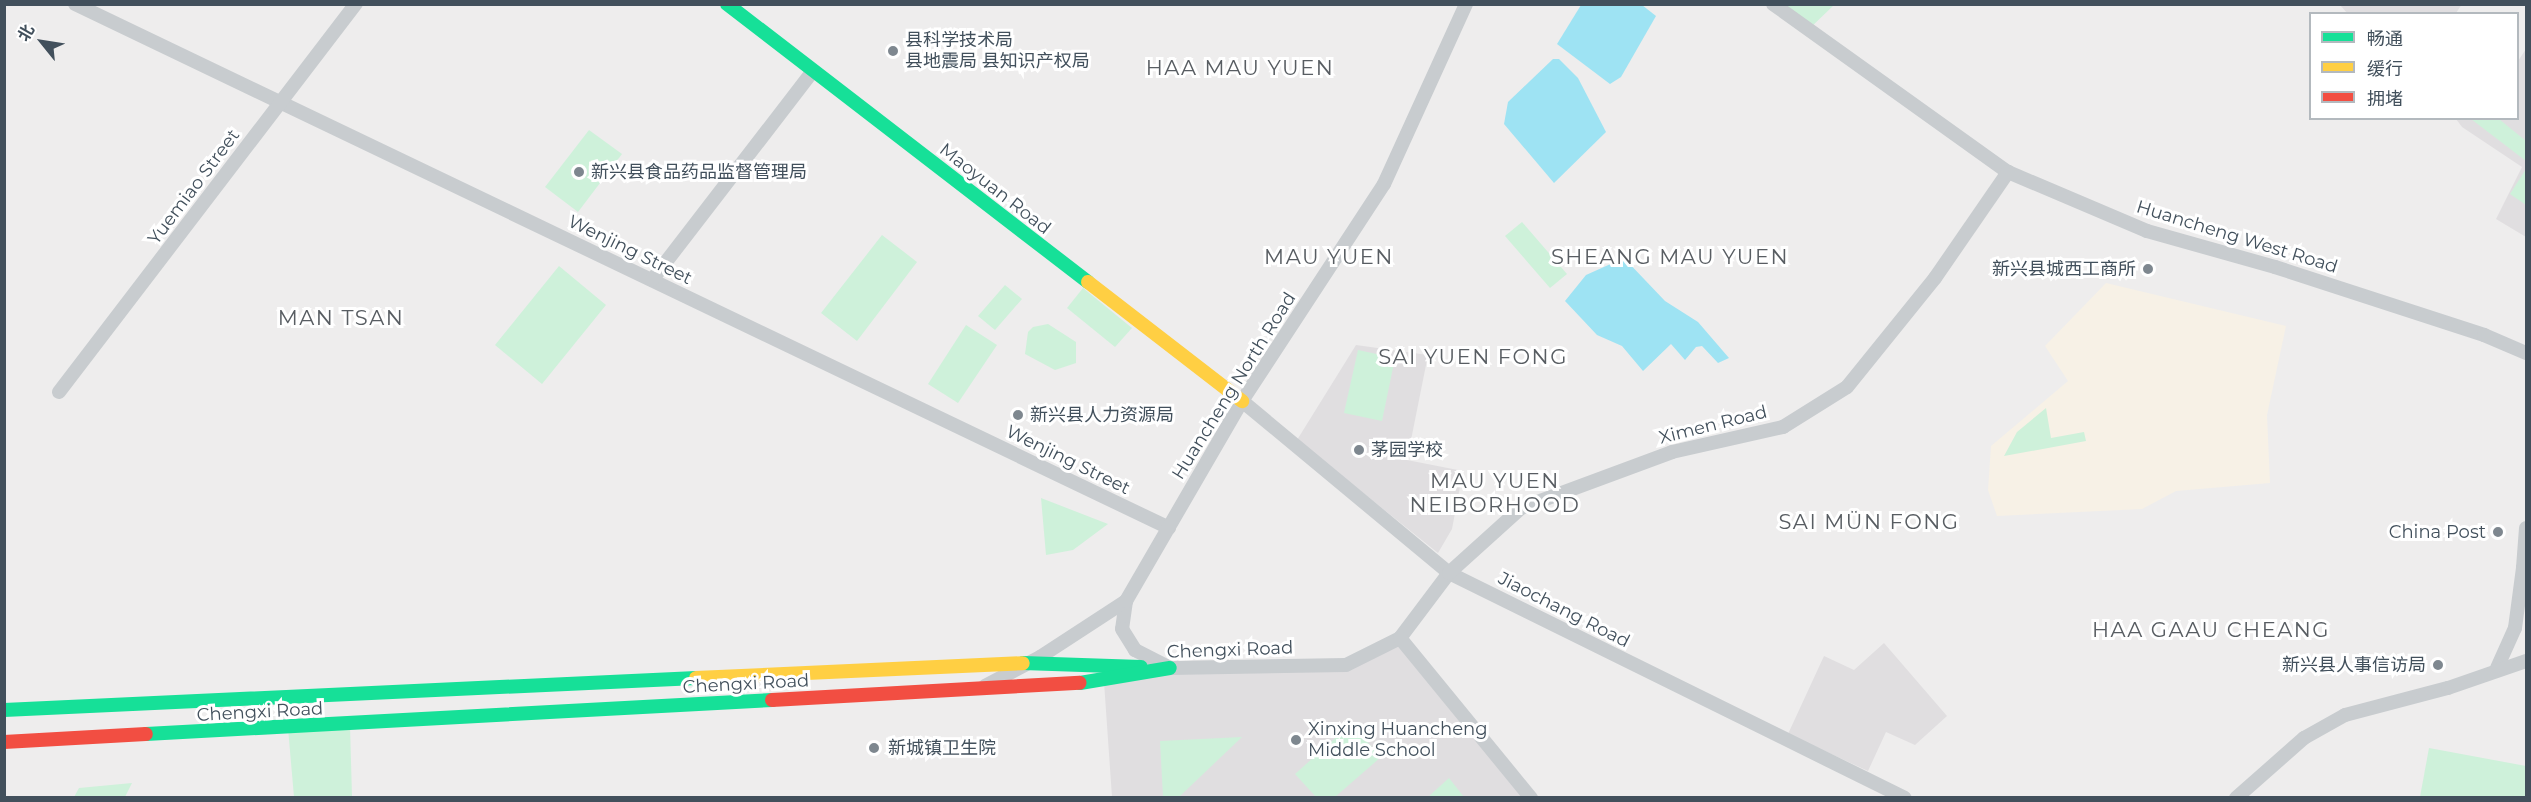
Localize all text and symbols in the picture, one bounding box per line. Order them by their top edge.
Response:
north arrow [12,12,72,72]
legend [2309,12,2519,120]
text: 北 [14,21,38,44]
text: 畅通 [2367,28,2403,50]
place label: 县科学技术局 县地震局 县知识产权局 [905,30,1090,72]
marker: 县科学技术局 县地震局 县知识产权局 [886,44,900,58]
district label: HAA MAU YUEN [1146,55,1334,81]
text: 缓行 [2367,58,2403,80]
text: 拥堵 [2367,88,2403,110]
street label: Yuemiao Street [144,125,244,249]
street label: Maoyuan Road [935,139,1055,239]
place label: 新兴县食品药品监督管理局 [591,161,807,183]
marker: 新兴县食品药品监督管理局 [572,165,586,179]
street label: Huancheng West Road [2134,196,2340,278]
street label: Wenjing Street [564,211,696,289]
district label: MAU YUEN [1264,244,1394,270]
district label: SHEANG MAU YUEN [1551,244,1789,270]
place label: 新兴县城西工商所 [1992,258,2136,280]
marker: 新兴县城西工商所 [2141,262,2155,276]
street label: Huancheng North Road [1167,289,1301,483]
district label: MAN TSAN [278,305,404,331]
district label: SAI YUEN FONG [1378,344,1568,370]
street label: Ximen Road [1657,401,1769,449]
place label: 新兴县人力资源局 [1030,404,1174,426]
marker: 新兴县人力资源局 [1011,408,1025,422]
street label: Wenjing Street [1002,421,1134,499]
place label: 茅园学校 [1371,439,1443,461]
marker: 茅园学校 [1352,443,1366,457]
district label: MAU YUEN NEIBORHOOD [1410,468,1580,518]
district label: SAI MÜN FONG [1778,509,1960,535]
place label: China Post [2389,521,2486,543]
marker: China Post [2491,525,2505,539]
street label: Jiaochang Road [1495,568,1633,652]
district label: HAA GAAU CHEANG [2092,617,2330,643]
street label: Chengxi Road [1166,637,1294,663]
place label: 新兴县人事信访局 [2282,654,2426,676]
marker: 新兴县人事信访局 [2431,658,2445,672]
street label: Chengxi Road [682,670,810,698]
street label: Chengxi Road [196,698,324,726]
place label: Xinxing Huancheng Middle School [1308,719,1488,762]
marker: Xinxing Huancheng Middle School [1289,733,1303,747]
place label: 新城镇卫生院 [888,737,996,759]
marker: 新城镇卫生院 [865,739,883,757]

